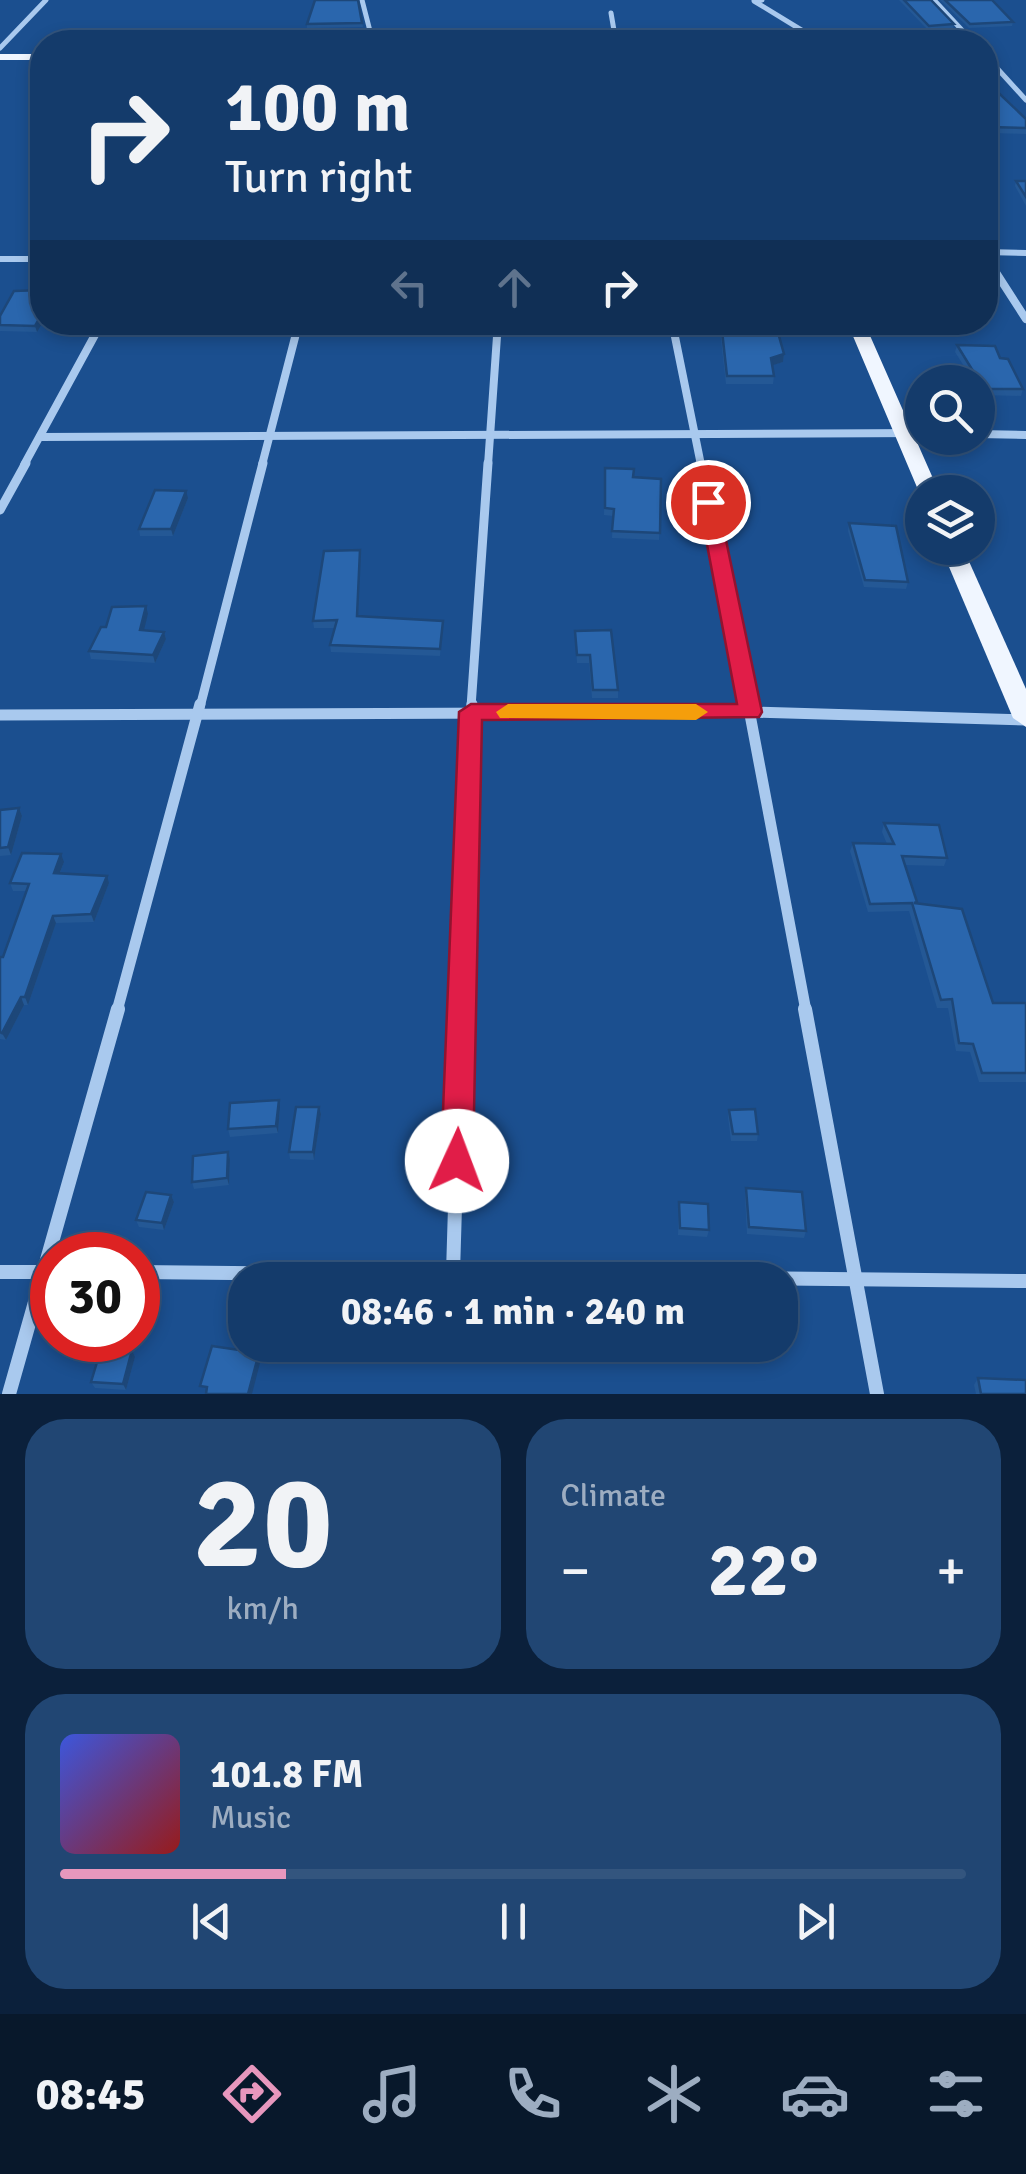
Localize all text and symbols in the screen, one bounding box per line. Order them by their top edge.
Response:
text: 100 m [225,64,410,150]
icon: right [60,70,190,200]
text: Turn right [225,150,413,205]
icon: left [382,260,437,315]
icon: ahead [487,260,542,315]
icon: right [592,260,647,315]
map controls [905,365,995,565]
button: search [905,365,995,455]
pin [666,460,751,545]
icon: arrive [681,475,736,530]
button: layers [905,475,995,565]
position arrow [405,1109,509,1213]
speed limit sign: 30 [30,1232,160,1362]
text: 08:46 · 1 min · 240 m [341,1288,685,1335]
text: 20 [193,1444,333,1604]
text: Climate [561,1476,666,1515]
text: 22° [708,1524,819,1617]
text: − [561,1537,590,1605]
text: + [936,1537,966,1605]
text: km/h [227,1589,299,1628]
text: 101.8 FM [210,1751,363,1798]
text: Music [210,1798,291,1837]
icon: previous [184,1894,239,1949]
icon: pause [486,1894,541,1949]
icon: next [788,1894,843,1949]
icon: directions [217,2059,287,2129]
icon: music [357,2059,427,2129]
icon: phone [498,2059,568,2129]
icon: climate [639,2059,709,2129]
icon: car [780,2059,850,2129]
icon: filters [921,2059,991,2129]
text: 08:45 [35,2067,146,2122]

